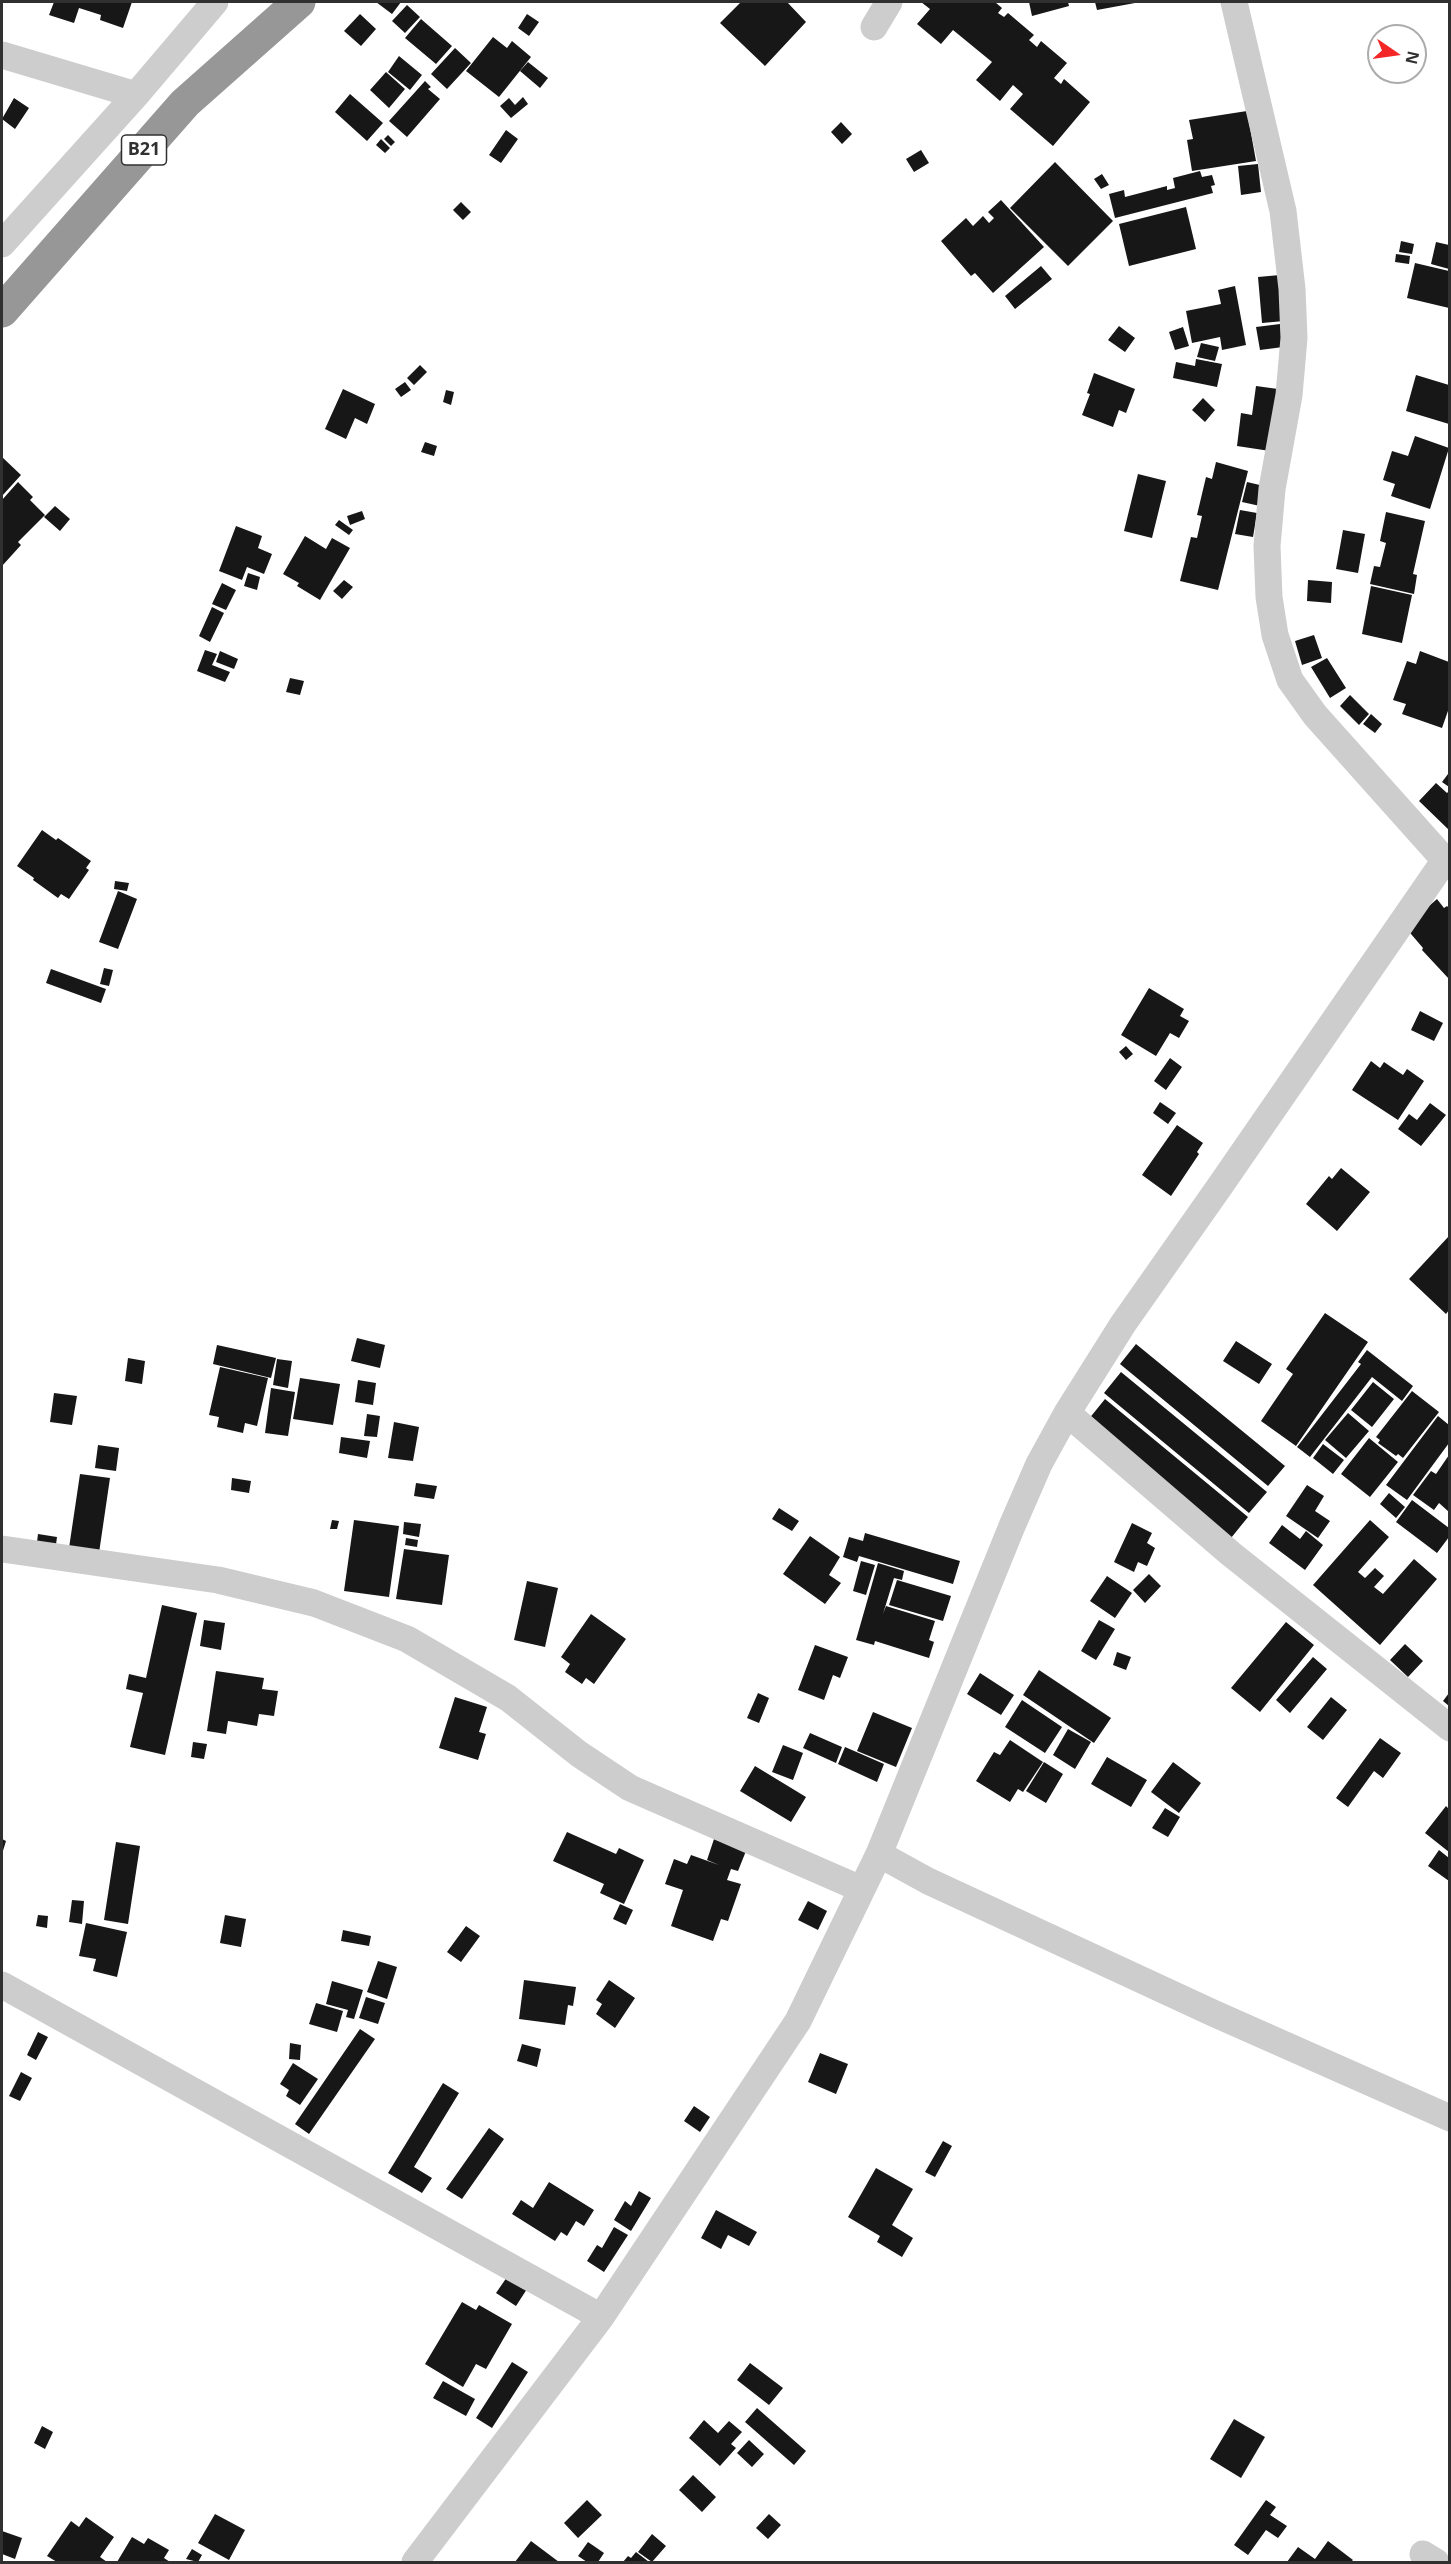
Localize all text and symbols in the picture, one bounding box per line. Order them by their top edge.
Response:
north arrow [1367,24,1427,84]
text: N [1400,49,1425,66]
road number: B21 [122,135,166,165]

